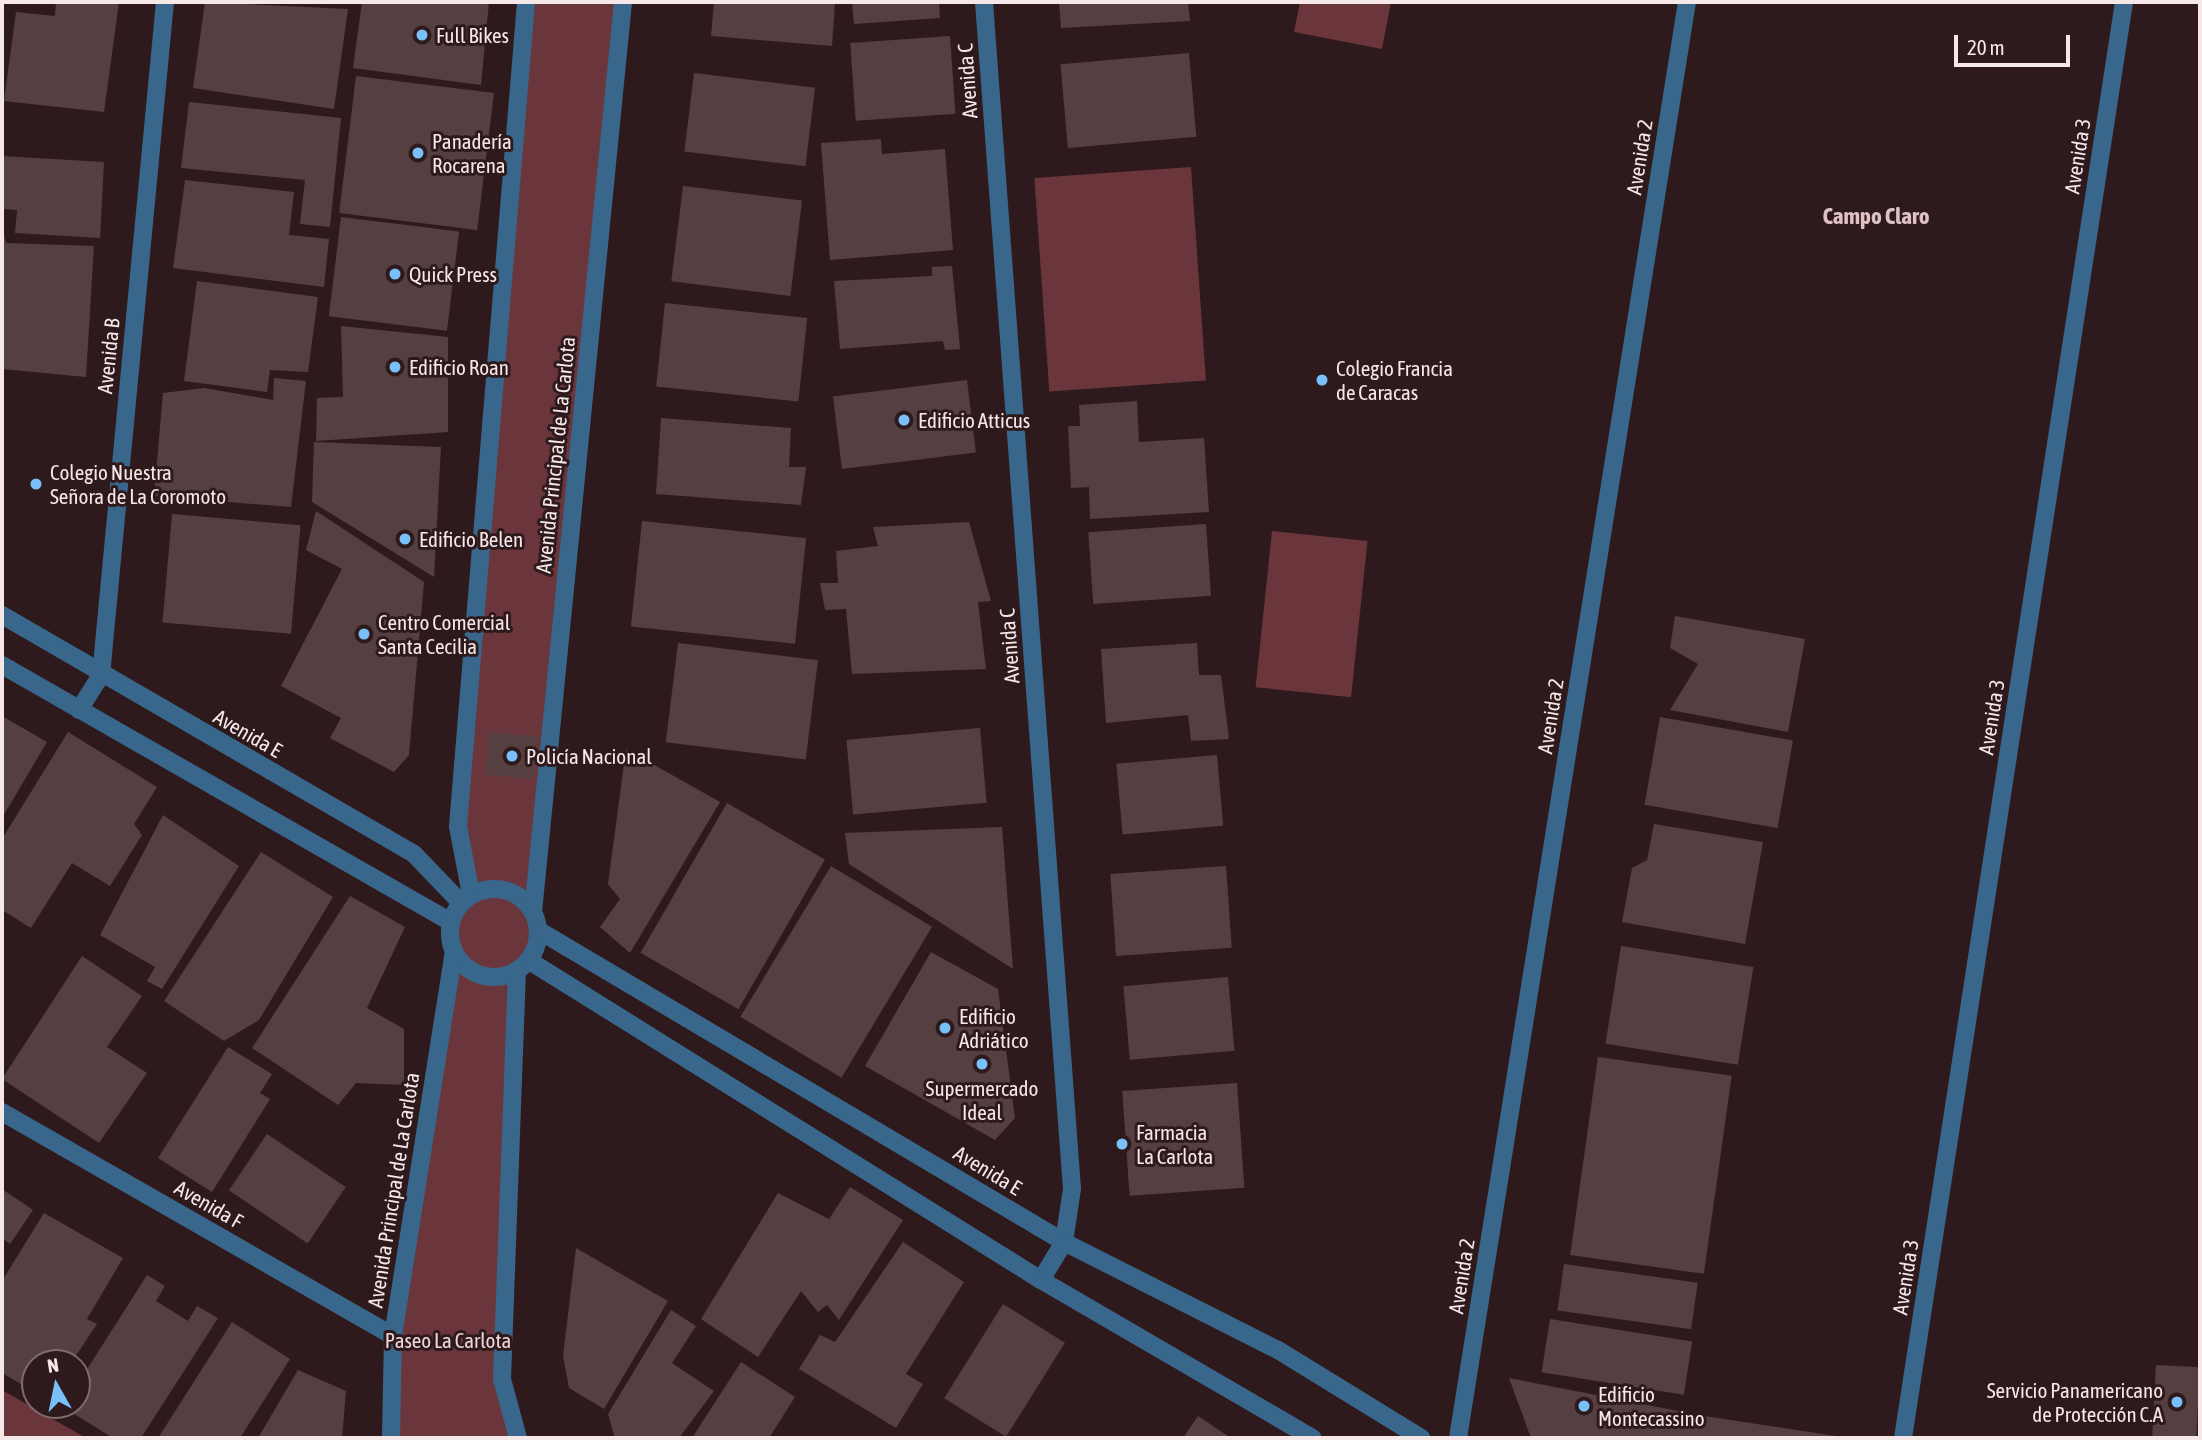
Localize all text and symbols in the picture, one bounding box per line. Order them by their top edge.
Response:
scale bar [1957,21,2072,65]
place label: Full Bikes [436,22,509,48]
marker: Full Bikes [414,27,430,43]
text: 20 m [1967,35,2005,59]
street label: Avenida C [952,43,982,119]
street label: Avenida 3 [2059,117,2095,195]
street label: Avenida 2 [1621,118,1657,196]
place label: Panadería Rocarena [432,128,512,178]
marker: Panadería Rocarena [410,145,426,161]
district label: Campo Claro [1822,202,1930,230]
place label: Quick Press [409,261,497,287]
marker: Quick Press [387,266,403,282]
street label: Avenida B [92,317,124,395]
street label: Avenida Principal de La Carlota [530,335,580,575]
place label: Edificio Roan [409,354,509,380]
place label: Colegio Francia de Caracas [1336,355,1453,405]
marker: Edificio Roan [387,359,403,375]
marker: Colegio Francia de Caracas [1314,372,1330,388]
place label: Edificio Atticus [918,407,1030,433]
marker: Edificio Atticus [896,412,912,428]
place label: Colegio Nuestra Señora de La Coromoto [50,459,226,509]
marker: Colegio Nuestra Señora de La Coromoto [28,476,44,492]
place label: Edificio Belen [419,526,523,552]
marker: Edificio Belen [397,531,413,547]
street label: Avenida C [994,608,1024,684]
place label: Centro Comercial Santa Cecilia [378,609,510,659]
marker: Centro Comercial Santa Cecilia [356,626,372,642]
street label: Avenida 2 [1532,677,1568,755]
street label: Avenida 3 [1973,678,2009,756]
street label: Avenida E [209,703,287,763]
place label: Policía Nacional [526,743,652,769]
marker: Policía Nacional [504,748,520,764]
place label: Edificio Adriático [959,1003,1029,1053]
marker: Edificio Adriático [937,1020,953,1036]
marker: Supermercado Ideal [974,1056,990,1072]
street label: Avenida Principal de La Carlota [362,1071,424,1309]
place label: Supermercado Ideal [926,1075,1038,1125]
place label: Farmacia La Carlota [1136,1119,1213,1169]
marker: Farmacia La Carlota [1114,1136,1130,1152]
street label: Avenida E [949,1140,1027,1200]
street label: Avenida F [171,1175,247,1233]
street label: Avenida 2 [1443,1237,1479,1315]
street label: Avenida 3 [1887,1238,1923,1316]
park label: Paseo La Carlota [385,1327,511,1353]
north arrow [21,1349,91,1419]
text: N [46,1353,60,1377]
place label: Servicio Panamericano de Protección C.A [1987,1377,2163,1427]
place label: Edificio Montecassino [1598,1381,1705,1431]
marker: Servicio Panamericano de Protección C.A [2169,1394,2185,1410]
marker: Edificio Montecassino [1576,1398,1592,1414]

